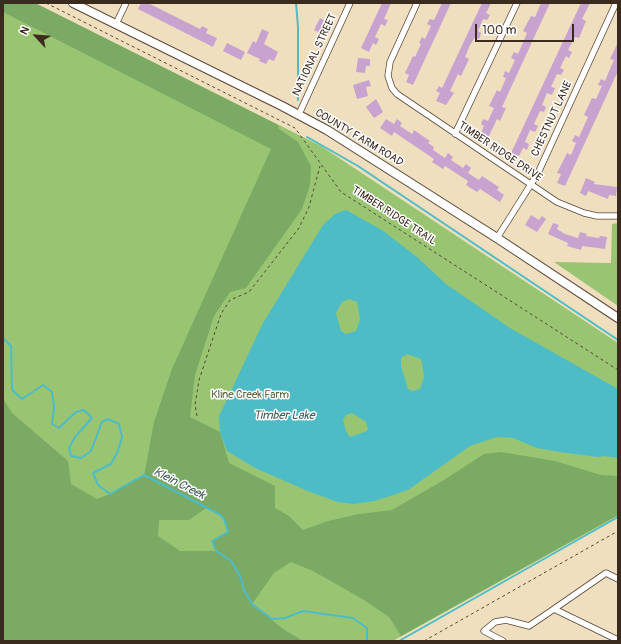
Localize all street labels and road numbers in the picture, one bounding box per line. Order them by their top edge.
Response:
street label: NATIONAL STREET [290,12,340,98]
street label: CHESTNUT LANE [529,79,575,159]
street label: COUNTY FARM ROAD [312,106,406,170]
street label: TIMBER RIDGE DRIVE [456,119,544,185]
street label: TIMBER RIDGE TRAIL [349,184,439,248]

